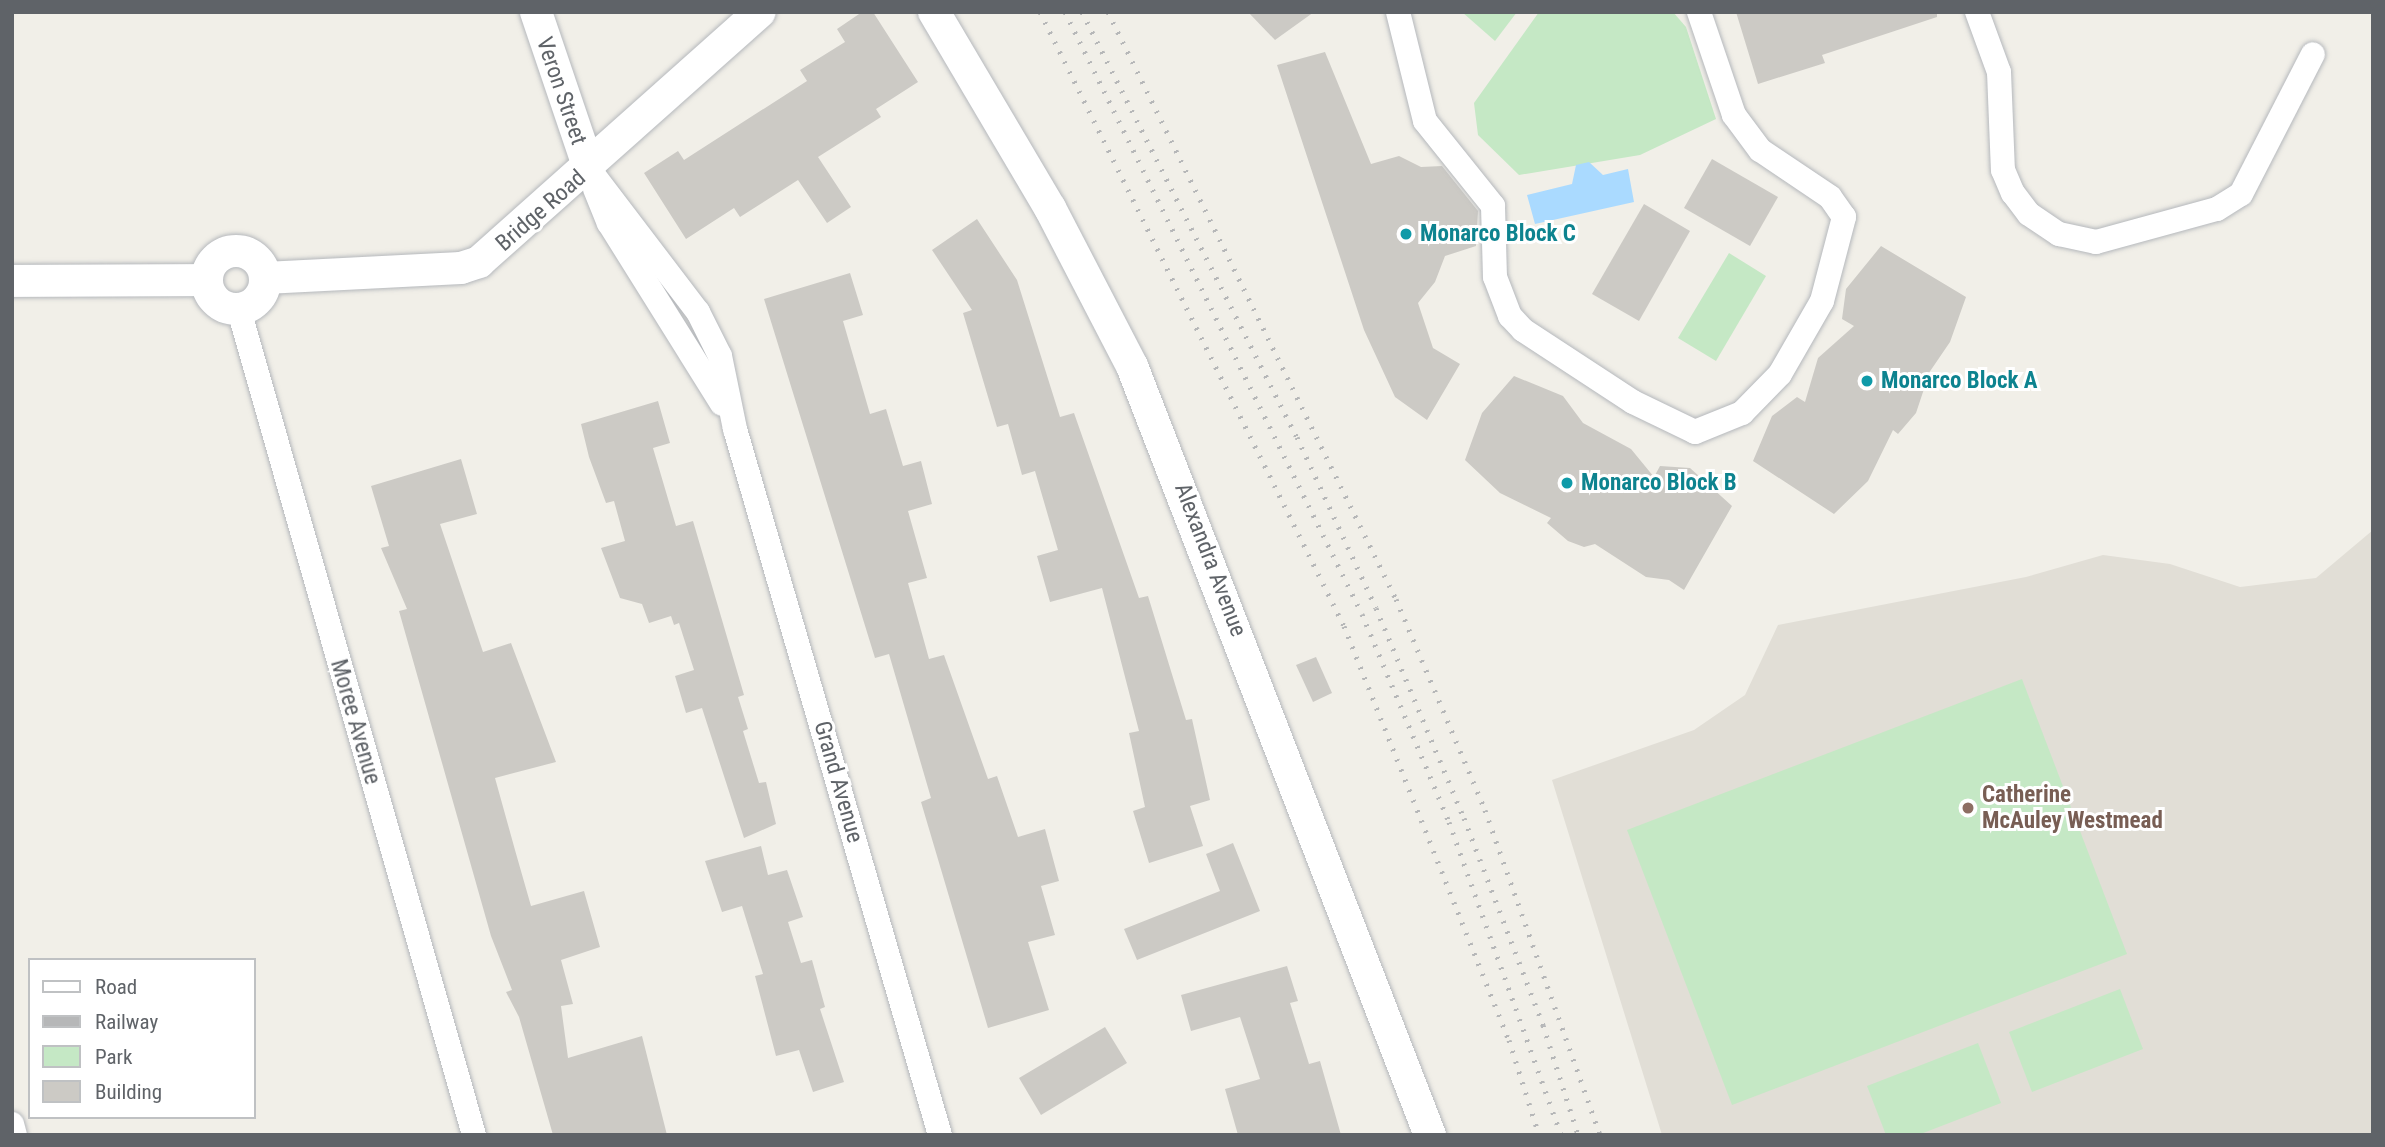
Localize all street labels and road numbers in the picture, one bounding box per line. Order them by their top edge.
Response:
street label: Veron Street [530,34,592,148]
street label: Bridge Road [491,165,591,257]
street label: Alexandra Avenue [1168,479,1252,641]
street label: Moree Avenue [324,656,386,788]
street label: Grand Avenue [807,718,869,846]

